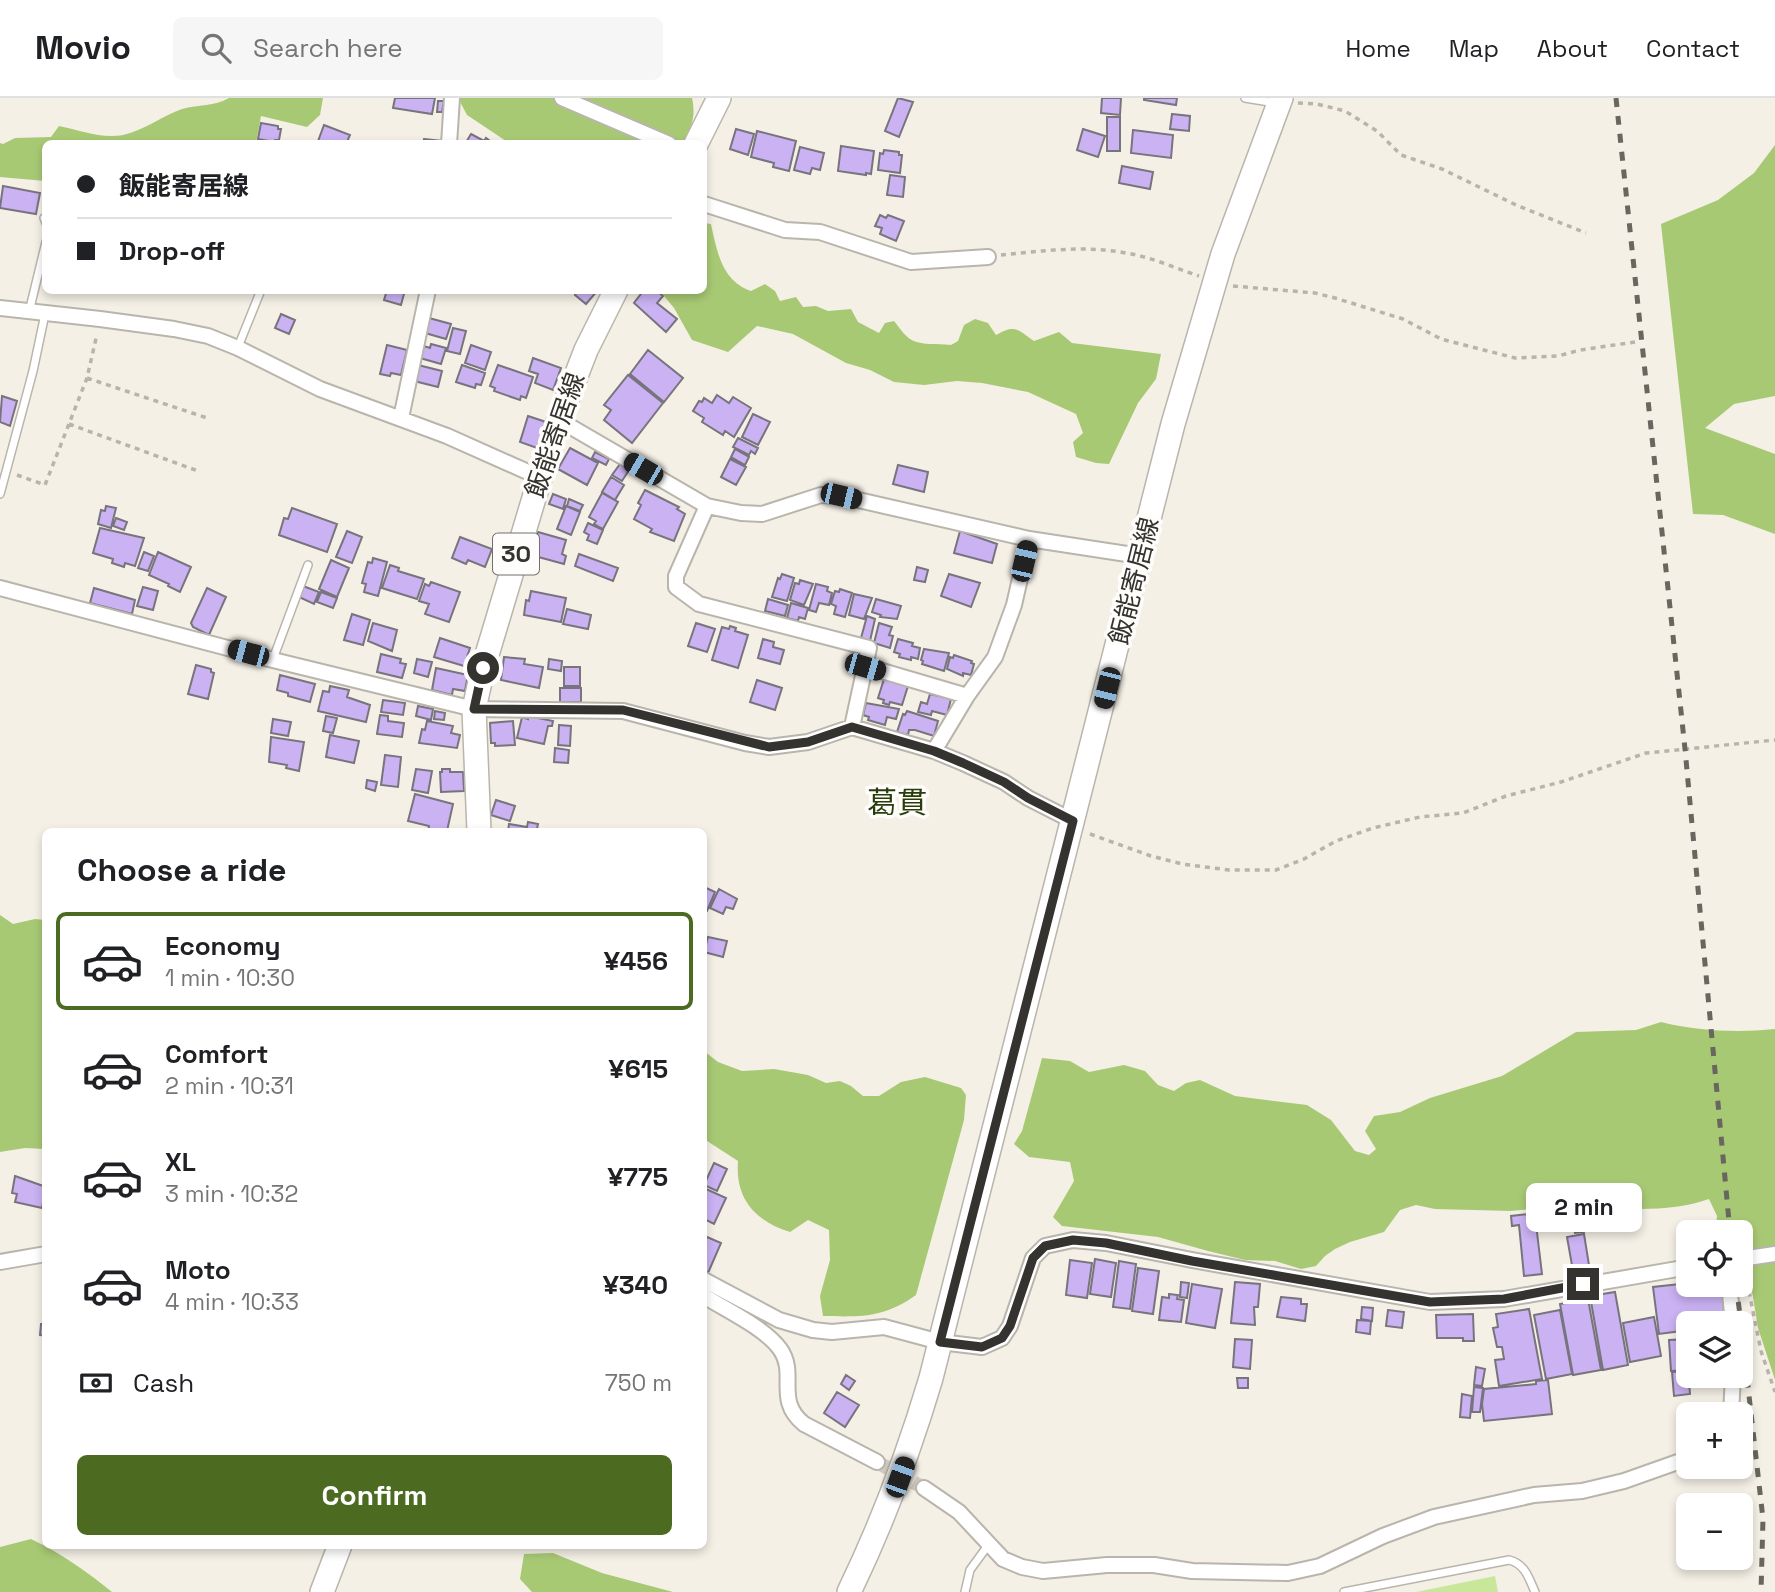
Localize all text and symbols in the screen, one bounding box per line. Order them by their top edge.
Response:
search box [173,17,663,80]
text: Movio [35,27,131,69]
icon: search [197,29,235,67]
text: Search here [253,31,403,65]
text: Home [1345,33,1411,64]
text: Map [1449,33,1499,64]
text: About [1537,33,1608,64]
text: Contact [1646,33,1740,64]
text: 飯能寄居線 [119,169,249,203]
text: Drop-off [119,234,225,268]
street label: 飯能寄居線 [518,368,592,502]
car [620,449,667,489]
car [819,481,864,511]
street label: 飯能寄居線 [1102,514,1166,648]
road number: 30 [493,533,539,574]
car [1010,538,1039,584]
car [225,637,272,669]
car [842,651,889,683]
route start [467,652,499,684]
car [1092,665,1123,711]
district label: 葛貫 [867,783,927,822]
text: Choose a ride [77,850,287,890]
text: Economy [165,929,281,963]
icon: car [81,930,144,993]
text: ¥456 [604,944,668,978]
text: 1 min · 10:30 [165,963,295,993]
text: Comfort [165,1037,268,1071]
icon: car [81,1038,144,1101]
text: ¥615 [609,1052,668,1086]
text: 2 min · 10:31 [165,1071,294,1101]
text: XL [165,1145,196,1179]
icon: car [81,1146,144,1209]
text: ¥775 [607,1160,668,1194]
text: 3 min · 10:32 [165,1179,298,1209]
callout: 2 min [1525,1182,1641,1232]
text: 2 min [1554,1192,1614,1222]
map controls [1676,1220,1753,1570]
button: locate [1676,1220,1753,1297]
text: Moto [165,1253,231,1287]
icon: car [81,1254,144,1317]
text: ¥340 [603,1268,668,1302]
route end [1567,1268,1599,1300]
text: 4 min · 10:33 [165,1287,299,1317]
button: layers [1676,1311,1753,1388]
icon: cash [77,1364,115,1402]
text: Cash [133,1366,194,1400]
text: 750 m [605,1368,672,1398]
button: + [1676,1402,1753,1479]
car [883,1454,918,1500]
button: Confirm [77,1455,672,1535]
button: − [1676,1493,1753,1570]

